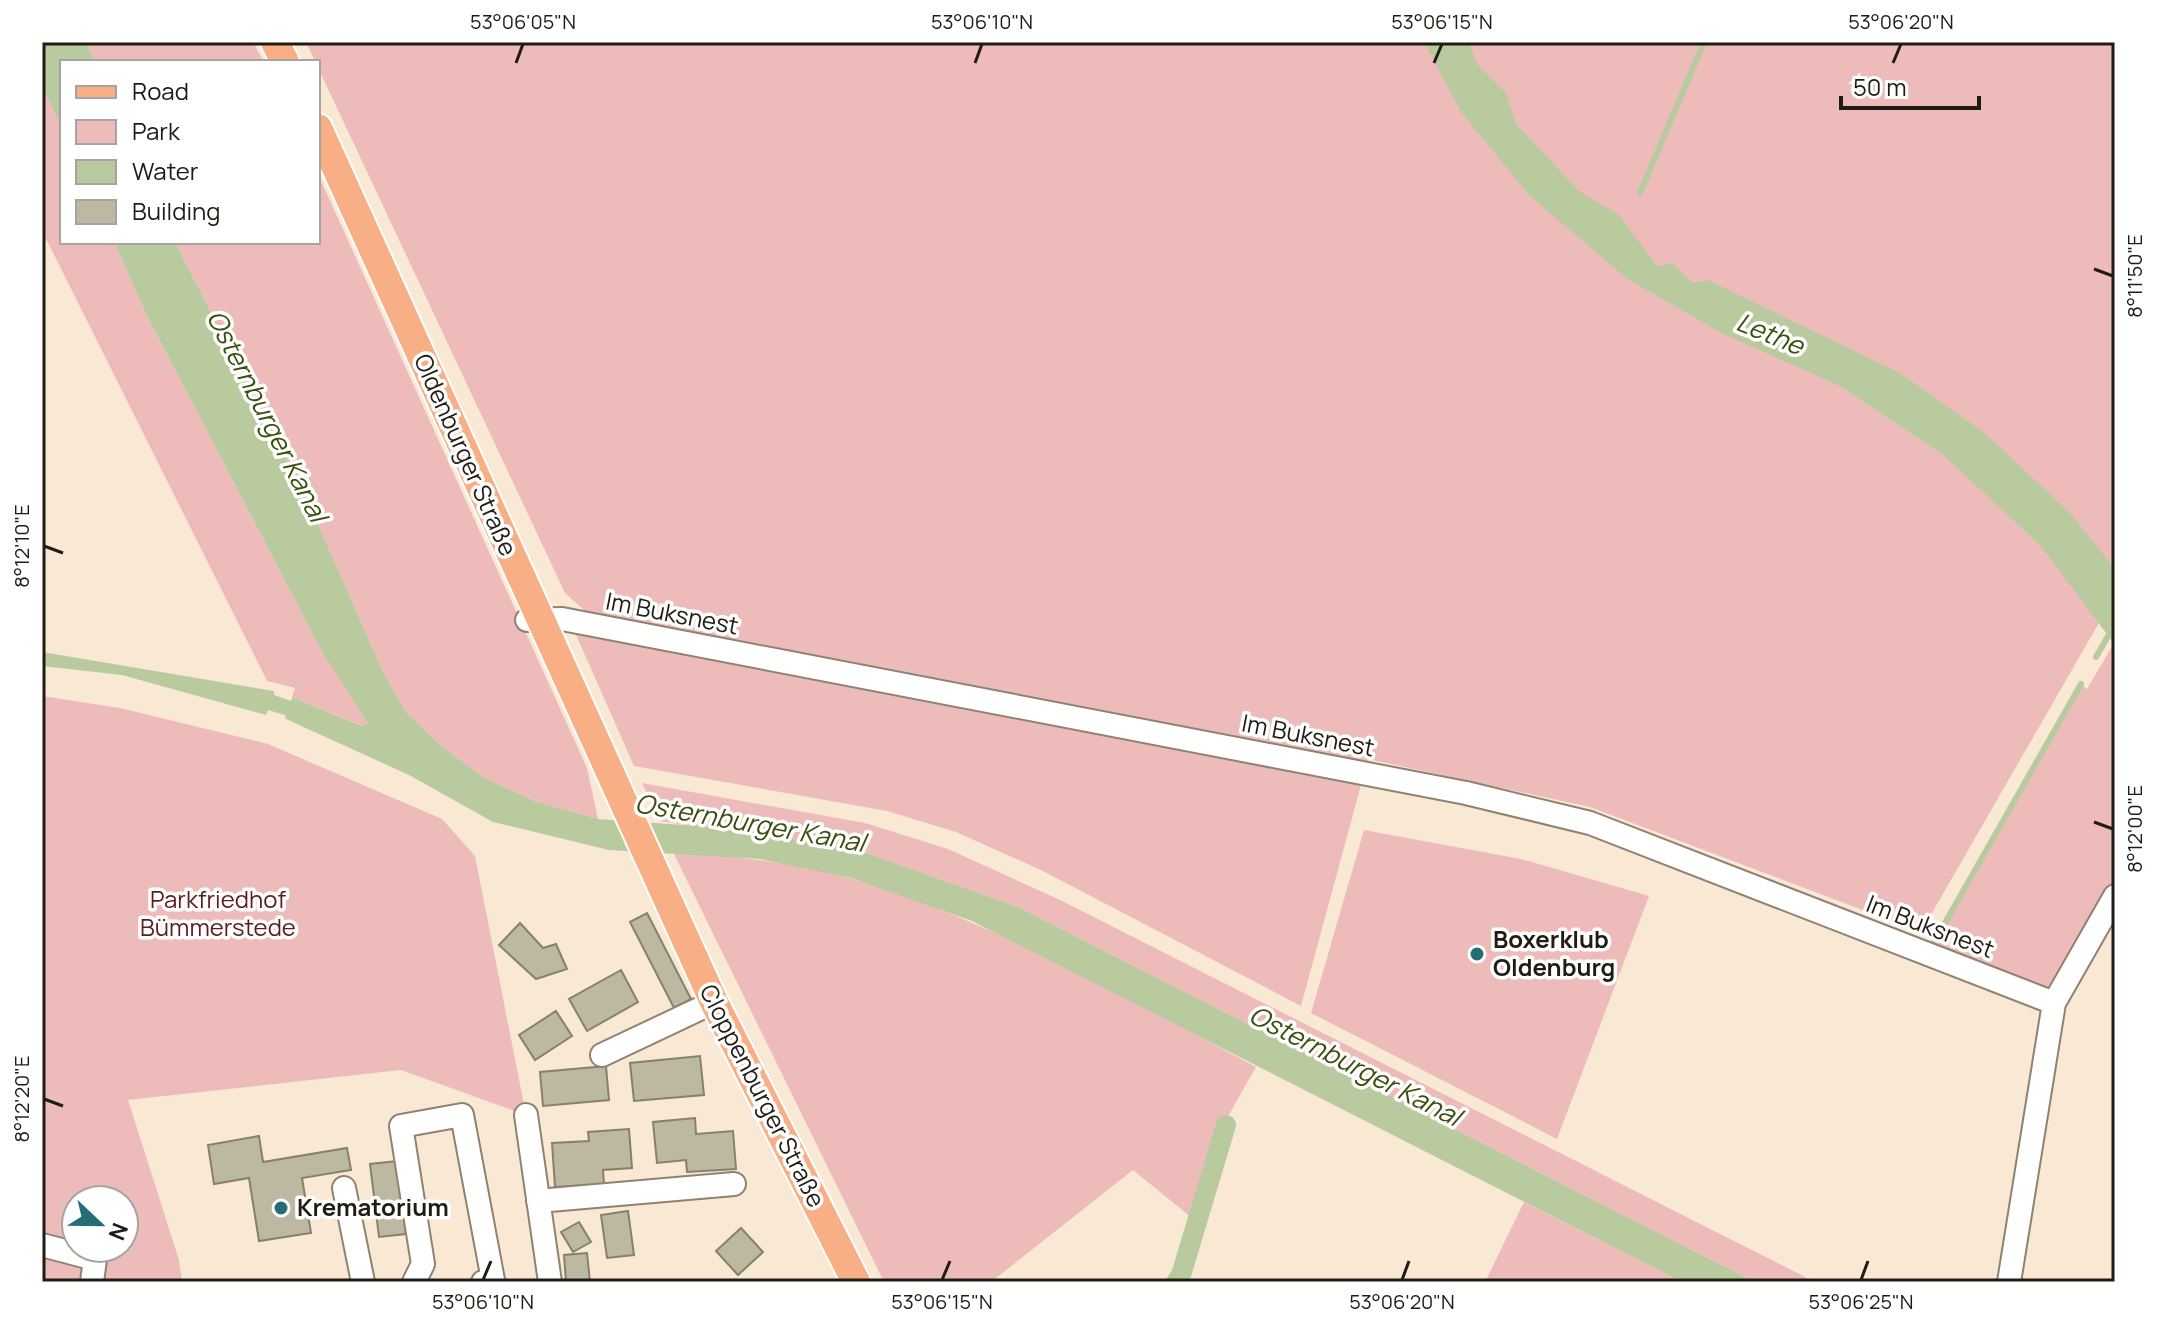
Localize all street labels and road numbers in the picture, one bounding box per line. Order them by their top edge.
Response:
street label: Oldenburger Straße [407,348,526,561]
street label: Im Buksnest [603,584,741,642]
street label: Im Buksnest [1239,706,1377,764]
street label: Im Buksnest [1862,886,1999,965]
street label: Cloppenburger Straße [693,978,834,1212]

